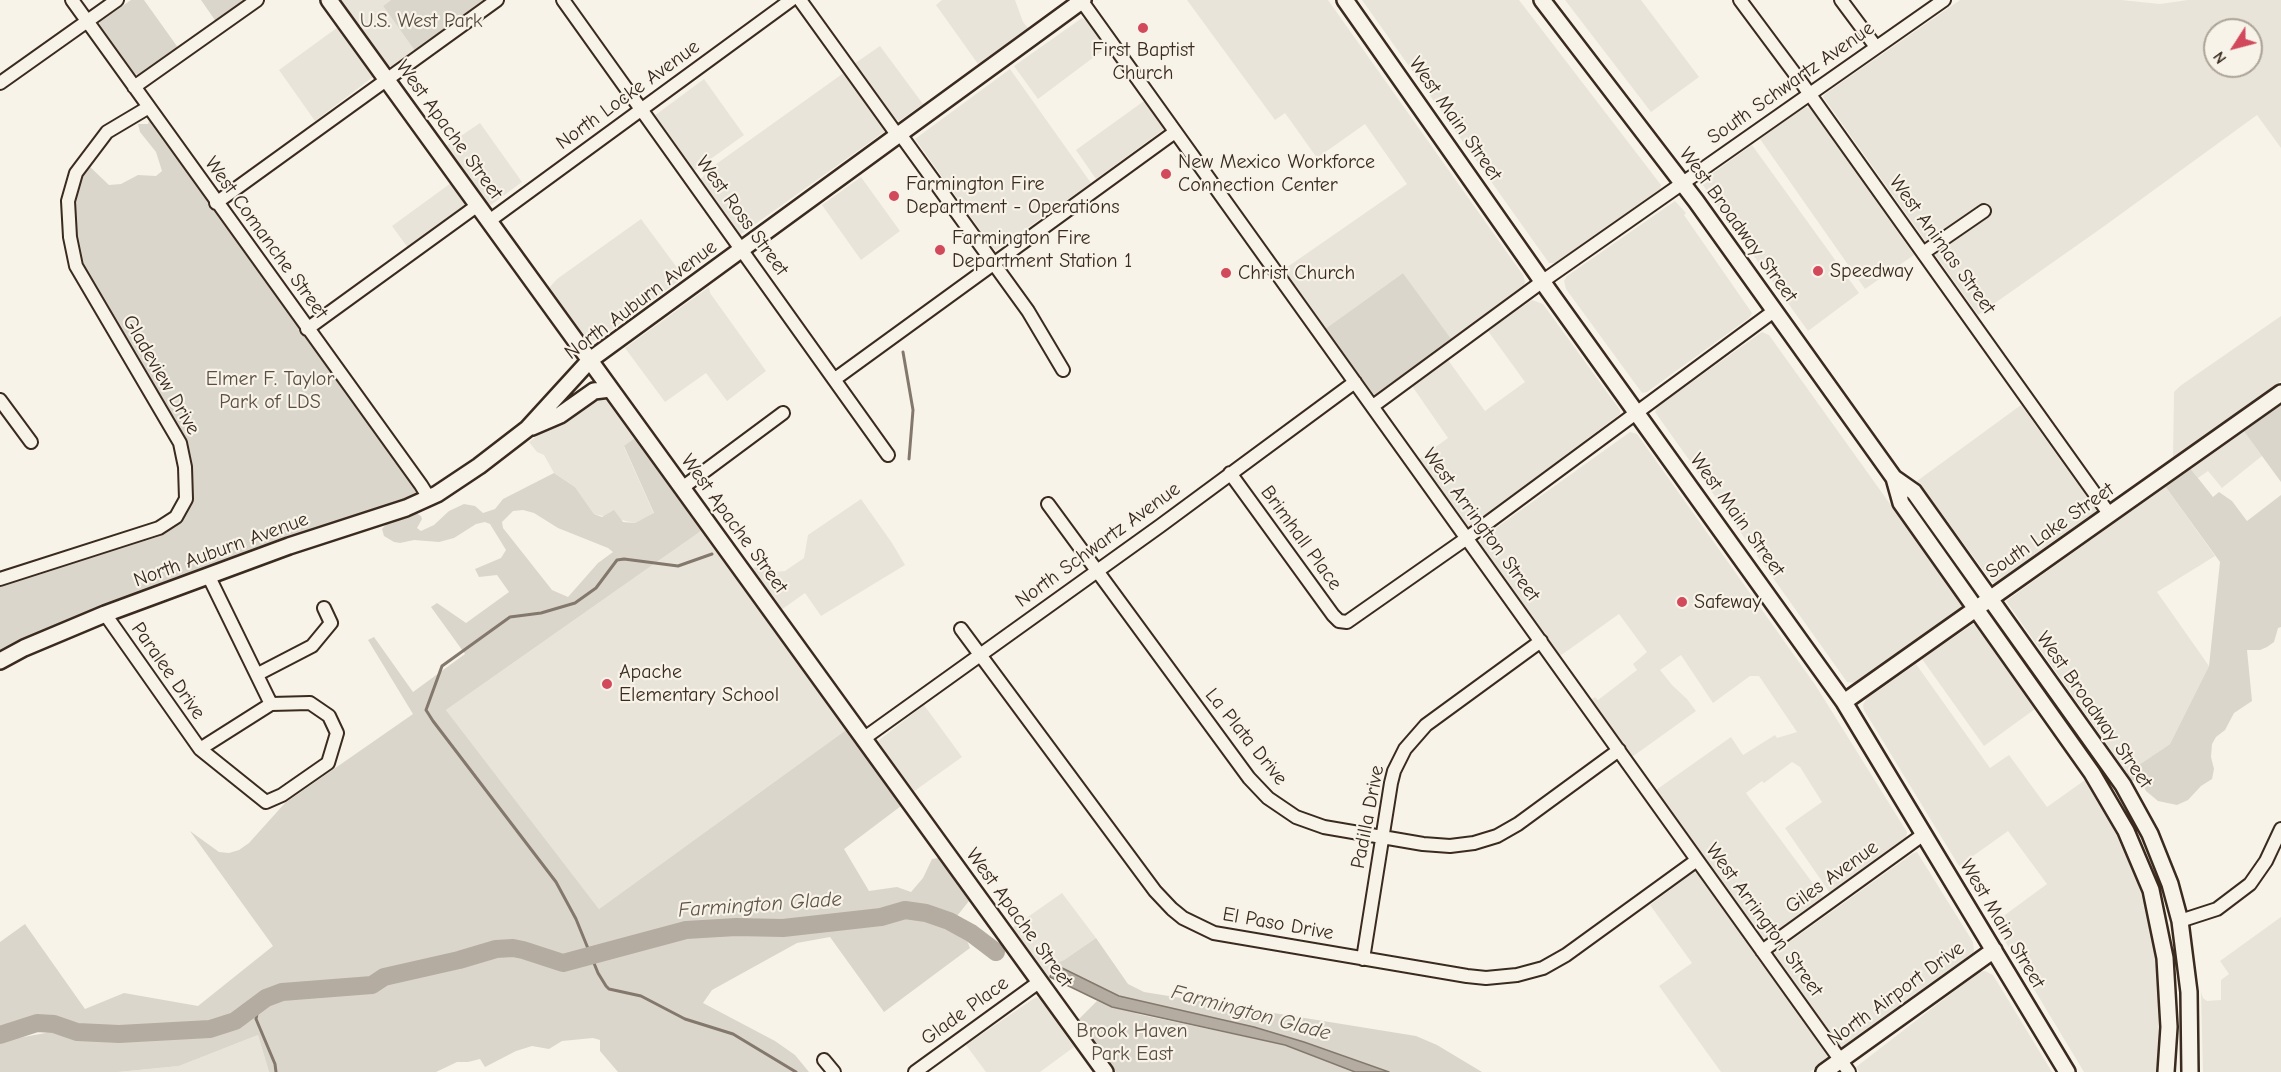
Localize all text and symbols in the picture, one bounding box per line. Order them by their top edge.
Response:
park label: U.S. West Park [360,9,482,33]
street label: South Schwartz Avenue [1703,16,1879,150]
north arrow [2203,18,2263,78]
marker: First Baptist Church [1136,21,1150,35]
street label: North Locke Avenue [552,35,704,155]
place label: First Baptist Church [1092,38,1194,85]
text: N [2210,48,2230,67]
street label: West Main Street [1403,52,1507,186]
street label: West Apache Street [390,56,508,204]
street label: West Broadway Street [1674,143,1802,307]
place label: New Mexico Workforce Connection Center [1178,150,1375,197]
street label: West Ross Street [690,151,794,281]
street label: West Comanche Street [199,152,333,324]
marker: New Mexico Workforce Connection Center [1159,167,1173,181]
street label: West Animas Street [1884,171,2000,319]
place label: Farmington Fire Department - Operations [906,172,1120,219]
marker: Farmington Fire Department - Operations [887,189,901,203]
place label: Farmington Fire Department Station 1 [952,226,1132,273]
street label: North Auburn Avenue [560,235,722,365]
marker: Farmington Fire Department Station 1 [933,243,947,257]
place label: Speedway [1830,259,1913,283]
place label: Christ Church [1238,261,1355,285]
marker: Speedway [1811,264,1825,278]
marker: Christ Church [1219,266,1233,280]
street label: Gladeview Drive [117,311,205,439]
park label: Elmer F. Taylor Park of LDS [206,367,334,414]
street label: West Arrington Street [1417,444,1545,606]
street label: West Main Street [1684,449,1790,581]
street label: West Apache Street [675,450,793,598]
street label: North Schwartz Avenue [1011,477,1185,613]
street label: South Lake Street [1981,478,2119,584]
street label: Brimhall Place [1255,481,1347,595]
street label: North Auburn Avenue [130,507,312,593]
place label: Safeway [1694,590,1761,614]
marker: Safeway [1675,595,1689,609]
street label: Paralee Drive [126,618,210,724]
street label: West Broadway Street [2031,627,2157,793]
place label: Apache Elementary School [619,660,779,707]
marker: Apache Elementary School [600,677,614,691]
street label: La Plata Drive [1200,684,1292,790]
street label: Padilla Drive [1346,763,1390,871]
street label: Giles Avenue [1781,835,1883,919]
street label: West Arrington Street [1700,839,1828,1001]
street label: West Apache Street [960,844,1078,992]
street label: West Main Street [1954,855,2050,993]
water label: Farmington Glade [677,887,843,923]
street label: El Paso Drive [1221,902,1335,946]
street label: North Airport Drive [1823,936,1969,1052]
street label: Glade Place [917,971,1013,1051]
water label: Farmington Glade [1168,980,1334,1046]
park label: Brook Haven Park East [1076,1019,1188,1066]

